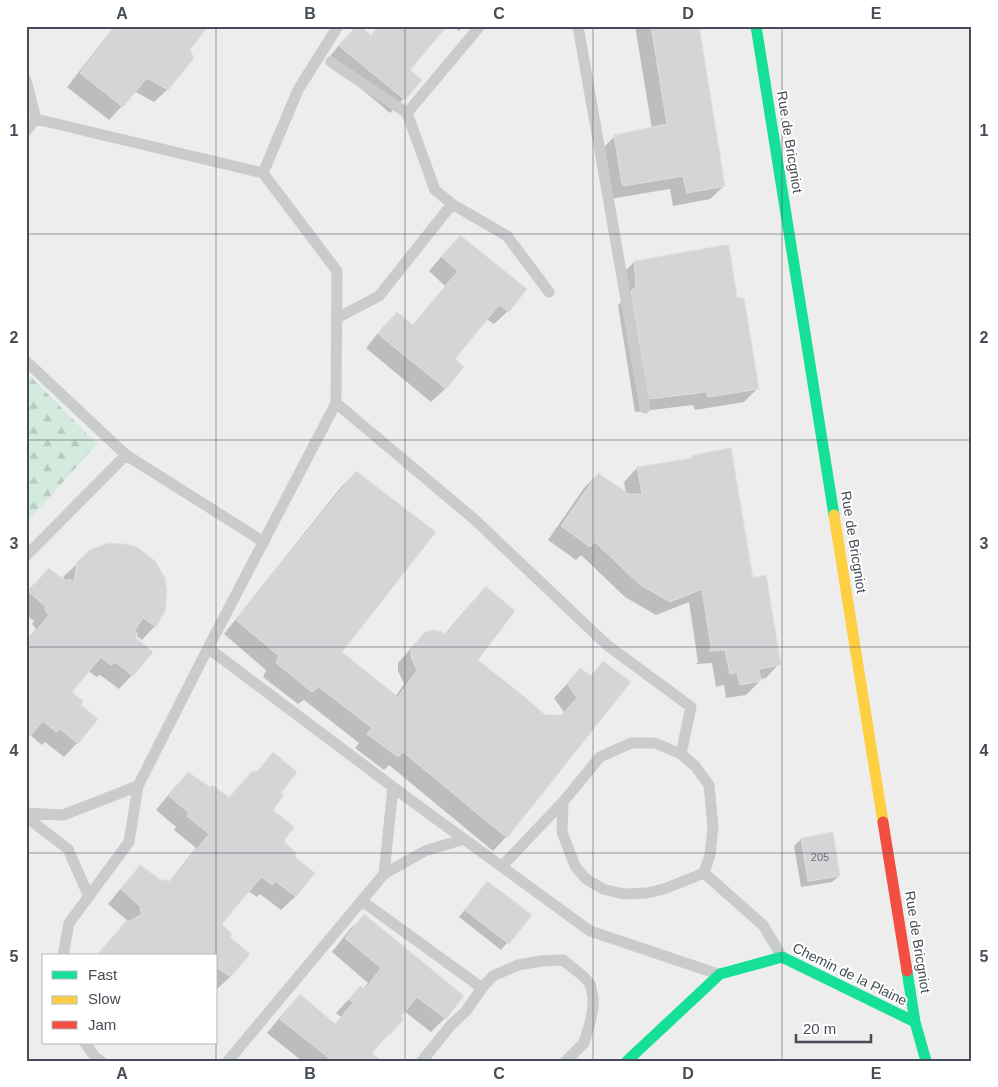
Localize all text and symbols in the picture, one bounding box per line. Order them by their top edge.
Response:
text: A [116,5,128,22]
text: B [304,5,316,22]
text: C [493,5,505,22]
text: D [682,5,694,22]
text: E [871,5,882,22]
street label: Rue de Bricgniot [774,90,806,194]
text: 1 [10,122,19,139]
text: 1 [980,122,989,139]
text: 2 [10,329,19,346]
text: 2 [980,329,989,346]
street label: Rue de Bricgniot [838,490,870,594]
text: 3 [10,535,19,552]
text: 3 [980,535,989,552]
text: 4 [10,742,19,759]
text: 4 [980,742,989,759]
house number: 205 [811,851,829,863]
street label: Rue de Bricgniot [902,890,934,994]
street label: Chemin de la Plaine [790,939,910,1009]
text: 5 [10,948,19,965]
text: 5 [980,948,989,965]
legend [42,954,218,1044]
text: Fast [88,966,118,983]
text: Slow [88,990,121,1007]
scale bar [796,1012,870,1044]
text: Jam [88,1016,116,1033]
text: 20 m [803,1020,836,1037]
text: A [116,1065,128,1082]
text: B [304,1065,316,1082]
text: C [493,1065,505,1082]
text: D [682,1065,694,1082]
text: E [871,1065,882,1082]

